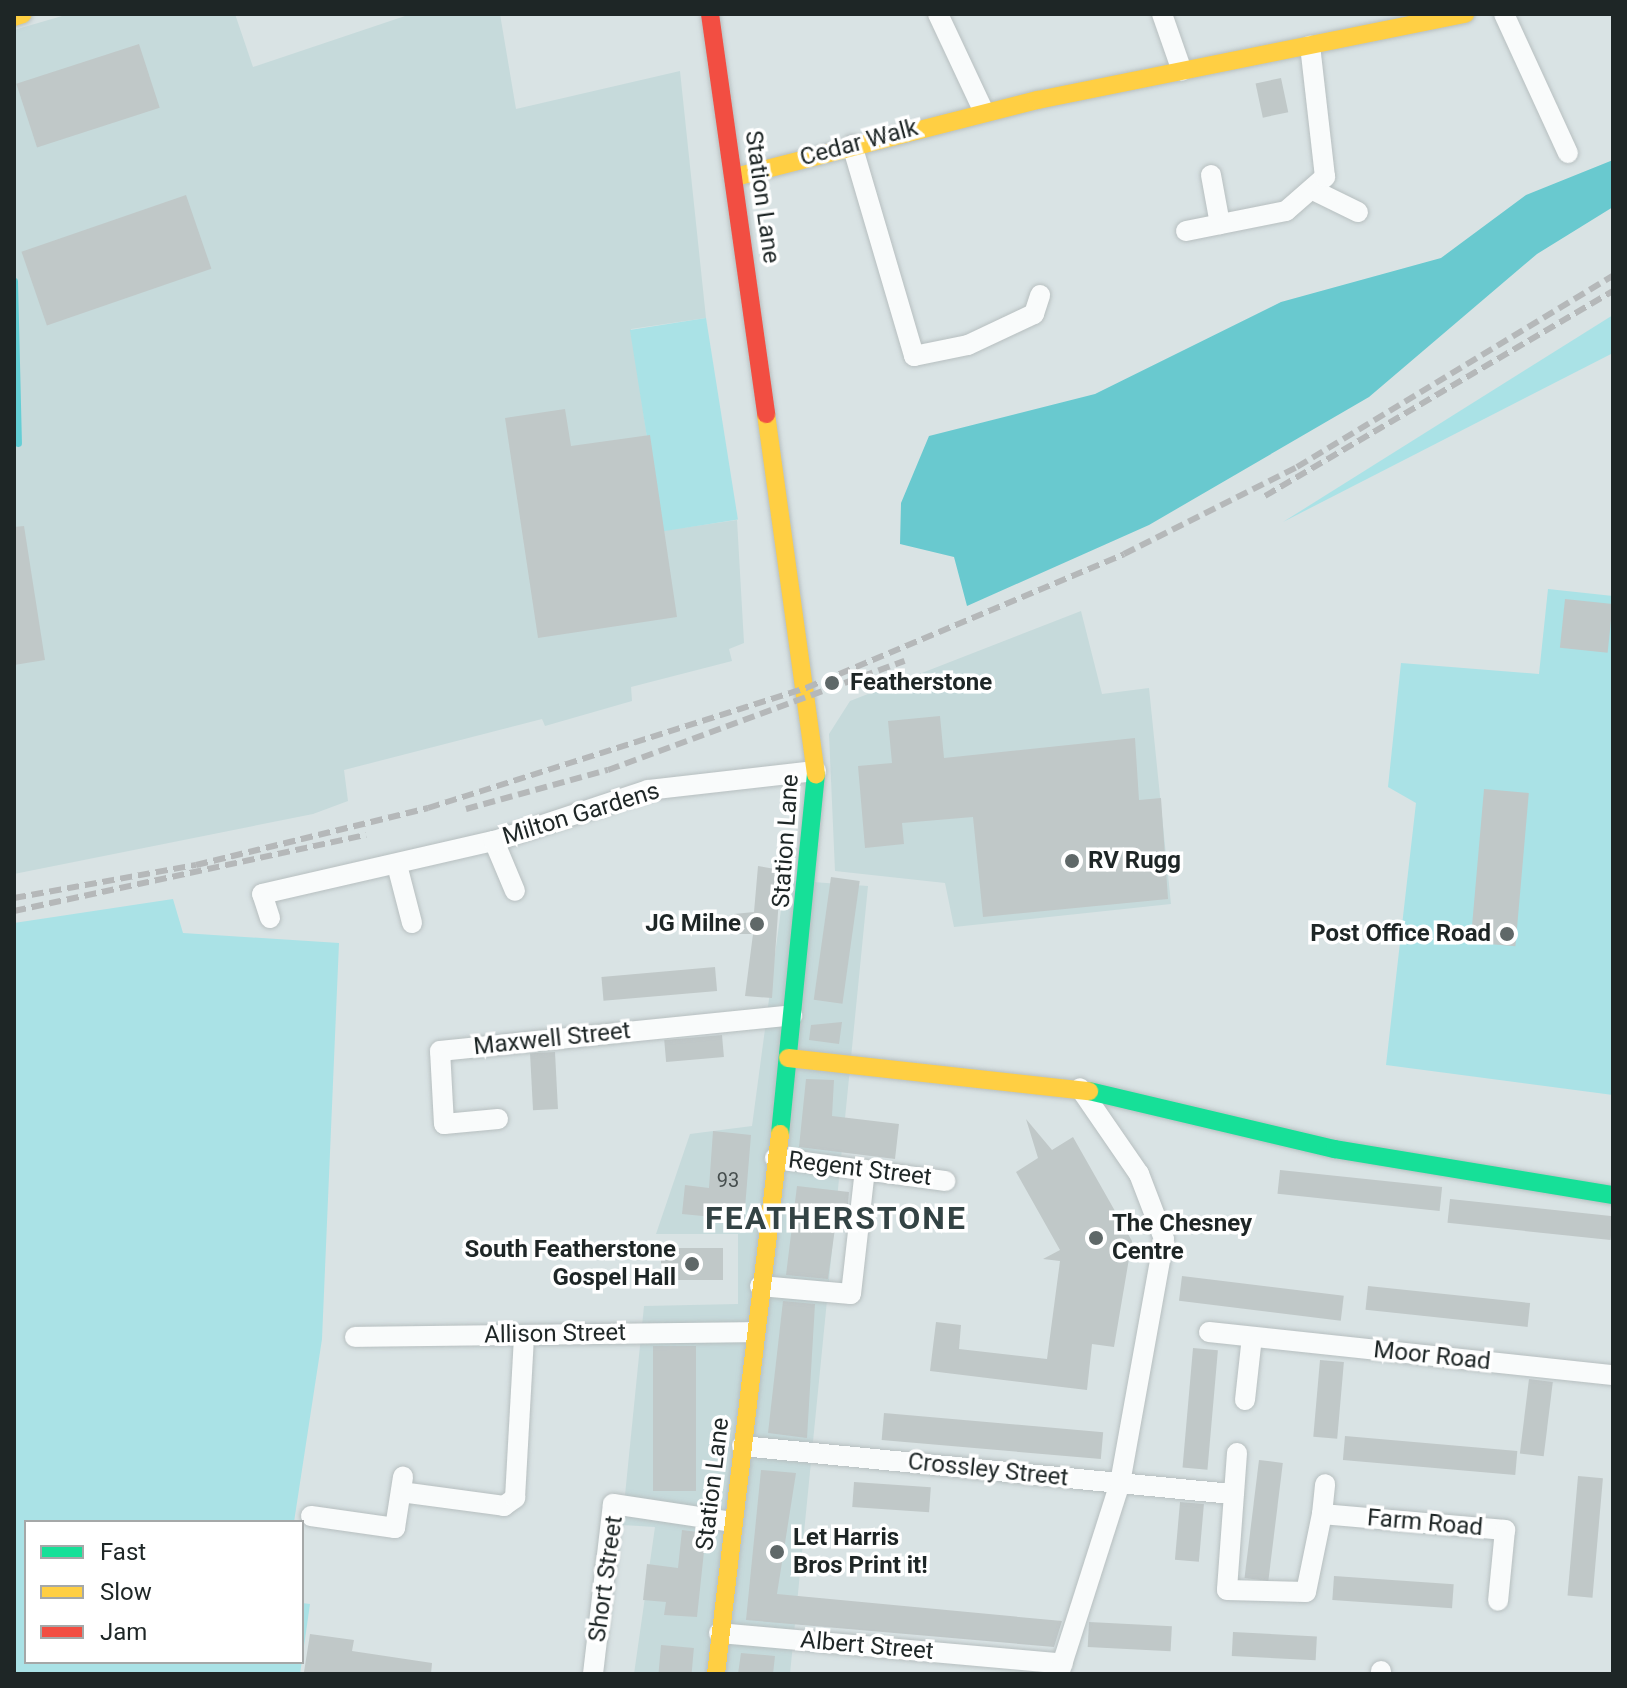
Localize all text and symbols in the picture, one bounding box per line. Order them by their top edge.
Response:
street label: Cedar Walk [797,113,921,173]
street label: Station Lane [738,129,786,265]
place label: Featherstone [850,669,992,697]
marker: Featherstone [821,672,843,694]
street label: Station Lane [767,773,805,909]
street label: Milton Gardens [499,776,663,852]
place label: RV Rugg [1088,847,1181,875]
marker: RV Rugg [1063,852,1081,870]
place label: JG Milne [645,910,741,938]
marker: JG Milne [748,915,766,933]
place label: Post Office Road [1310,920,1491,948]
marker: Post Office Road [1498,925,1516,943]
street label: Maxwell Street [472,1016,632,1062]
street label: Regent Street [787,1146,933,1192]
house number: 93 [717,1168,739,1192]
district label: FEATHERSTONE [705,1199,967,1237]
place label: The Chesney Centre [1112,1210,1252,1266]
marker: The Chesney Centre [1087,1229,1105,1247]
place label: South Featherstone Gospel Hall [465,1236,676,1292]
marker: South Featherstone Gospel Hall [683,1255,701,1273]
street label: Allison Street [484,1318,626,1350]
street label: Moor Road [1372,1336,1492,1376]
street label: Station Lane [691,1416,735,1552]
street label: Crossley Street [906,1447,1070,1493]
street label: Farm Road [1366,1504,1484,1542]
street label: Short Street [583,1514,629,1644]
legend [24,1520,304,1664]
place label: Let Harris Bros Print it! [793,1524,928,1580]
text: Fast [100,1538,146,1566]
marker: Let Harris Bros Print it! [768,1543,786,1561]
text: Slow [100,1578,152,1606]
text: Jam [100,1618,147,1646]
street label: Albert Street [799,1626,935,1666]

